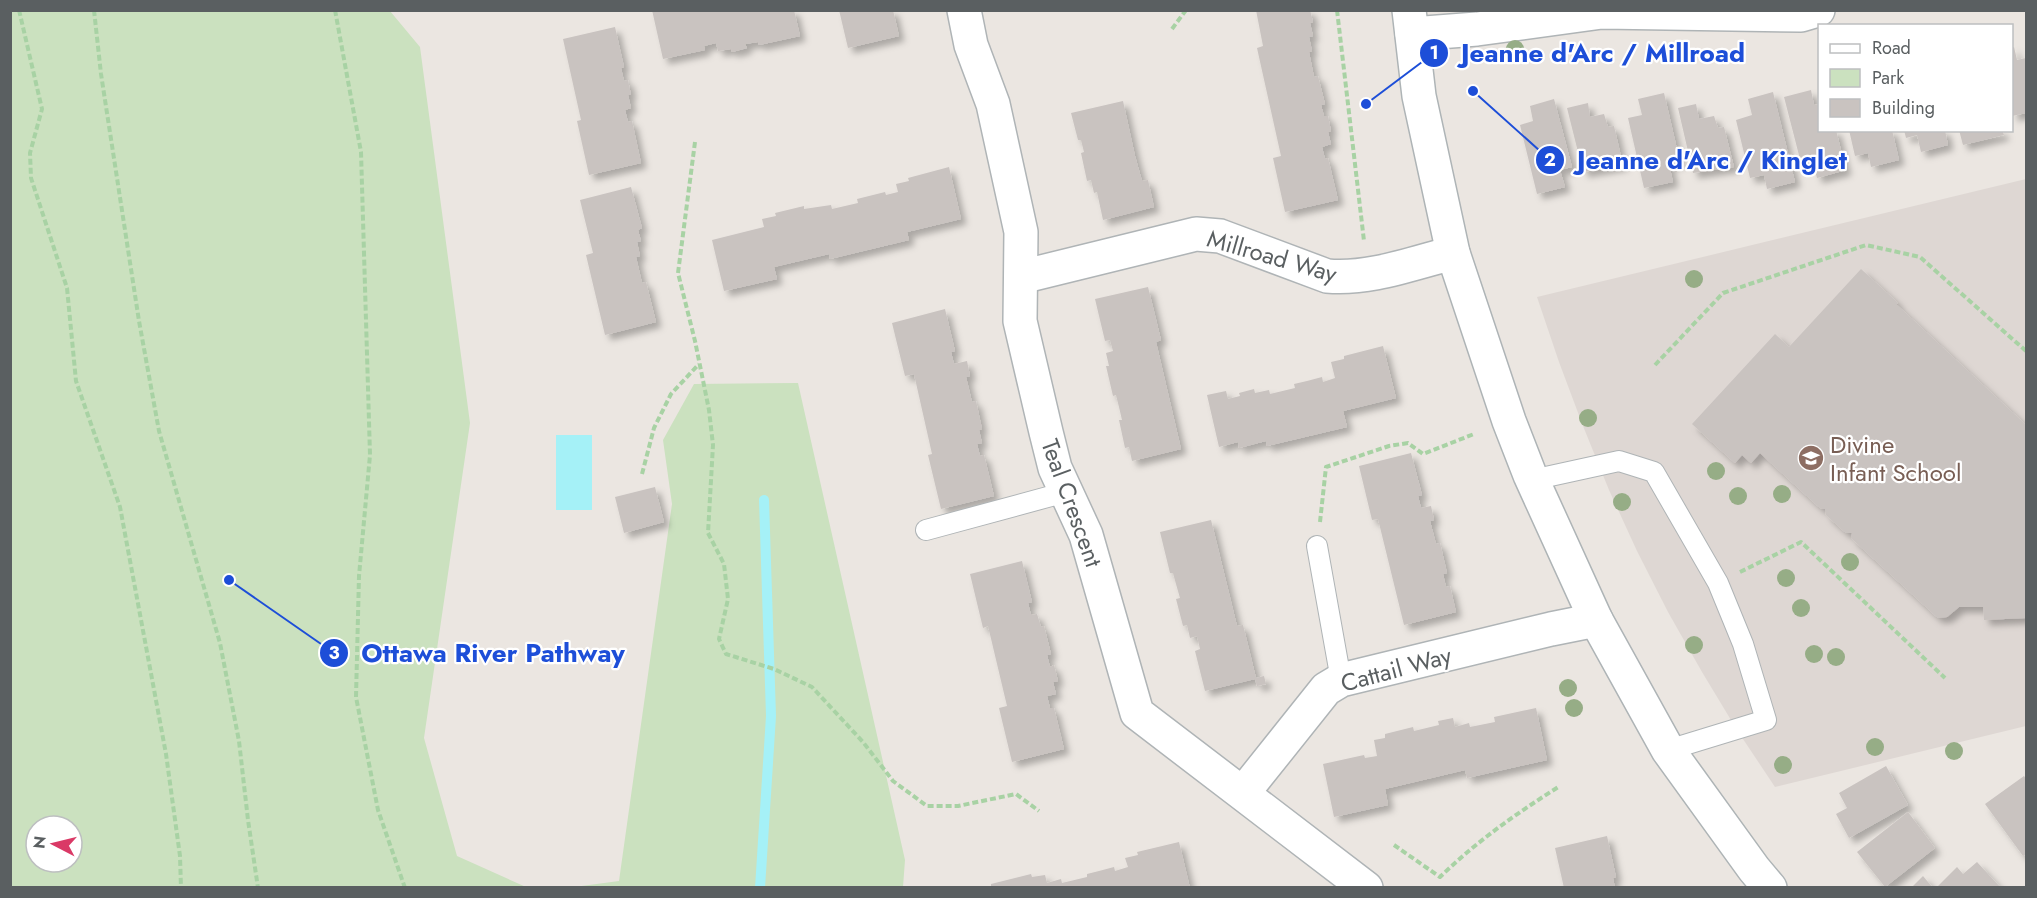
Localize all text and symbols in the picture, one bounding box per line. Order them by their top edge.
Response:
legend [1818,24,2013,132]
callout: Jeanne d'Arc / Millroad [1419,31,1757,75]
text: Jeanne d'Arc / Millroad [1456,34,1745,72]
text: Road [1872,35,1911,61]
text: 1 [1429,40,1439,66]
text: Park [1872,65,1904,91]
text: Building [1872,95,1935,121]
callout: Jeanne d'Arc / Kinglet [1535,138,1859,182]
text: Jeanne d'Arc / Kinglet [1572,141,1848,179]
text: 2 [1544,147,1556,173]
street label: Millroad Way [1203,221,1341,291]
place label: Divine Infant School [1830,427,1961,490]
street label: Teal Crescent [1033,434,1111,572]
school or university icon: Divine Infant School [1796,443,1826,473]
callout: Ottawa River Pathway [319,631,637,675]
text: Ottawa River Pathway [361,634,625,672]
street label: Cattail Way [1337,637,1456,701]
text: 3 [328,640,340,666]
north arrow [24,814,84,874]
text: N [27,835,52,850]

